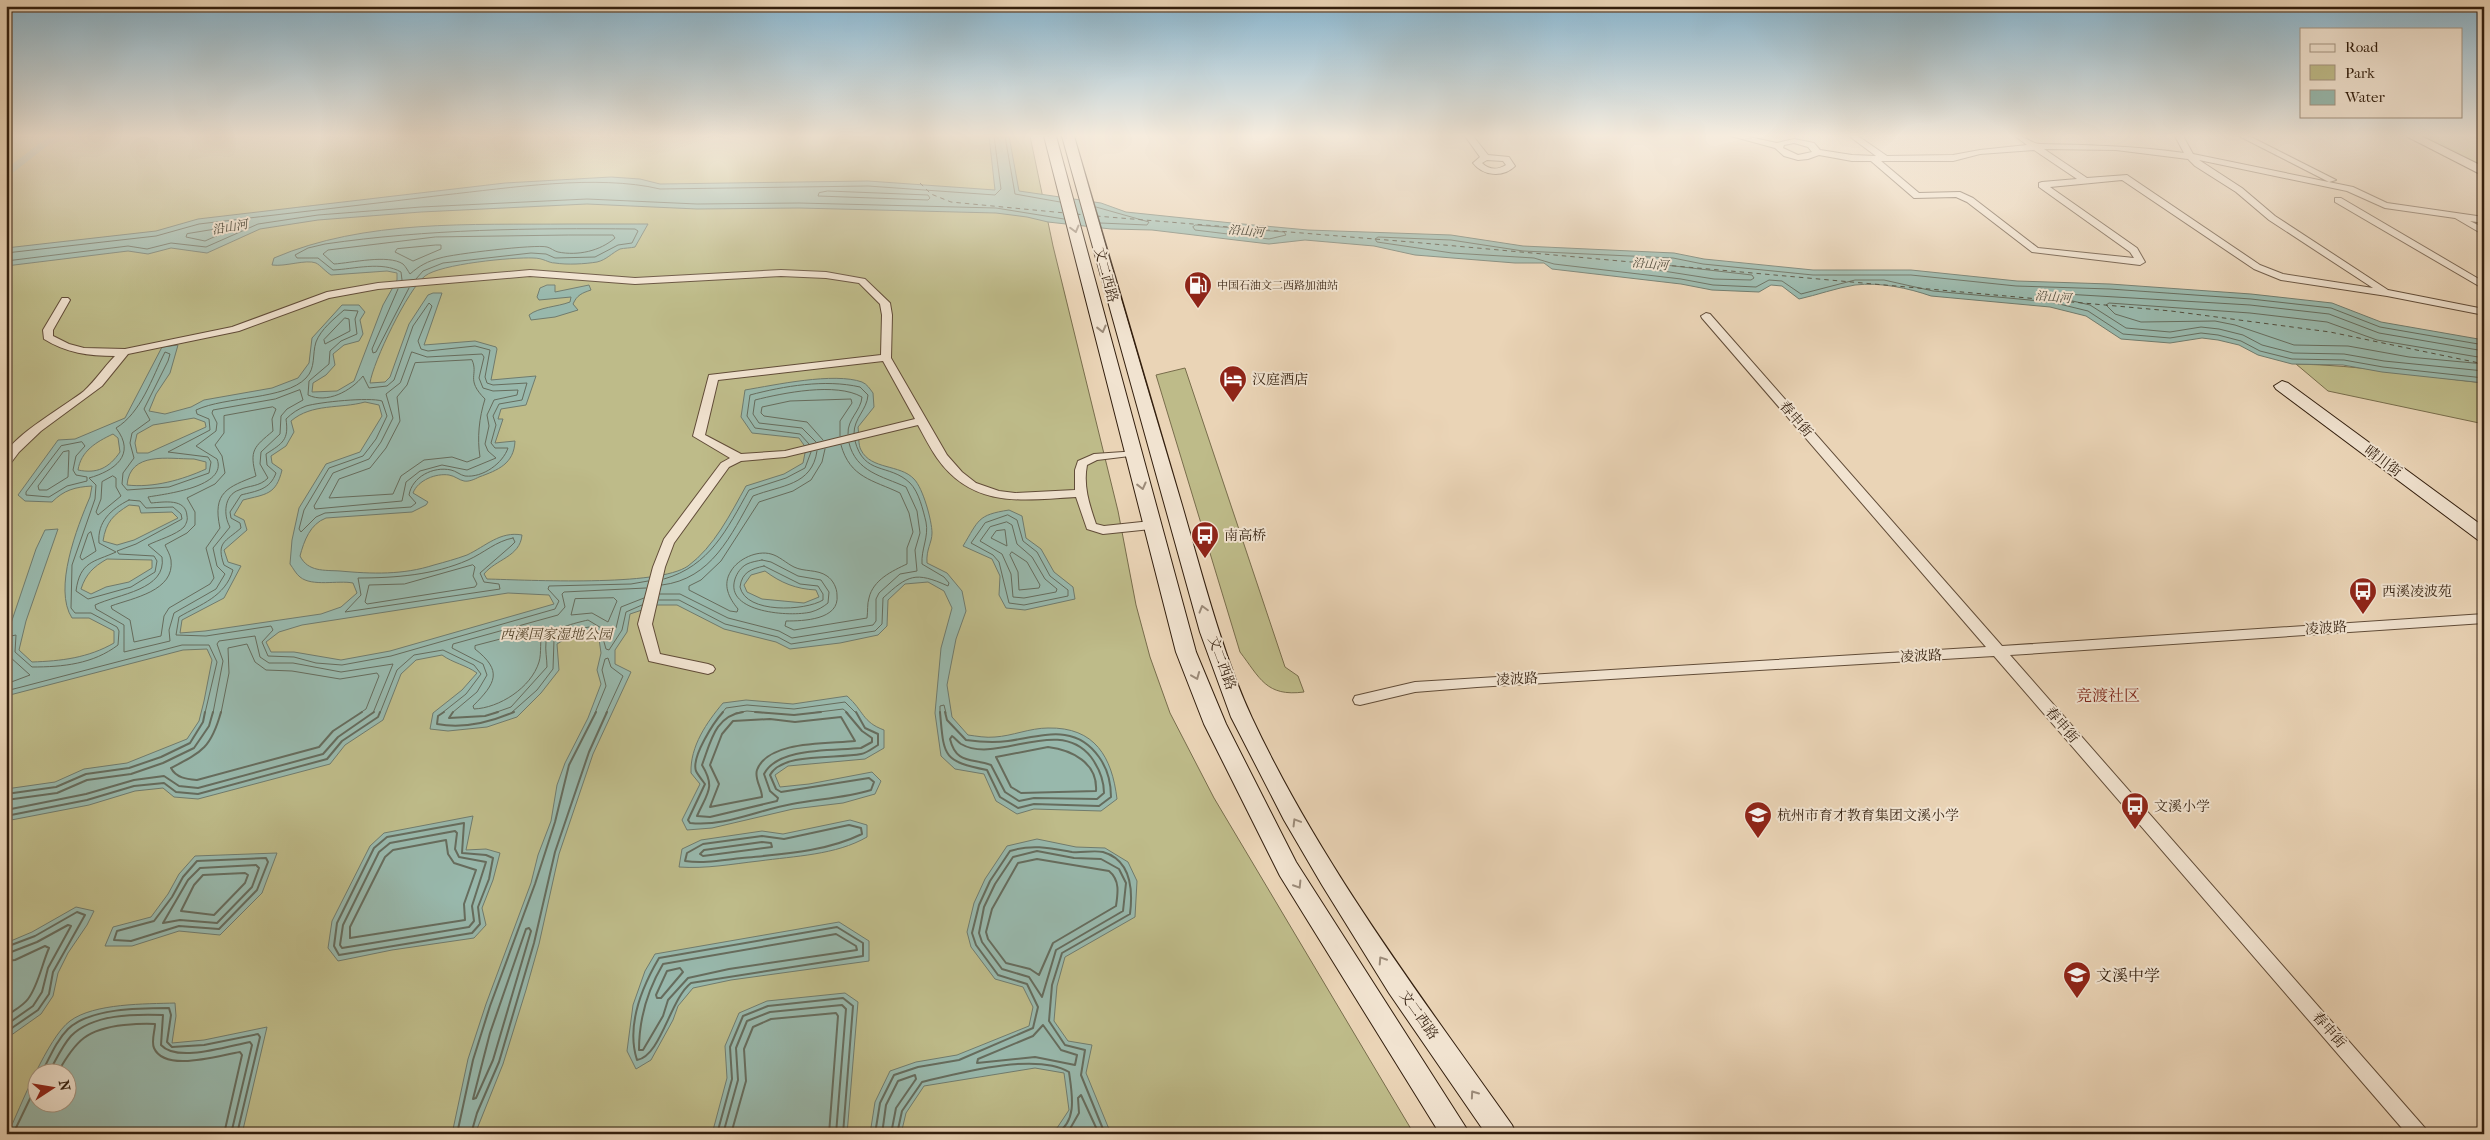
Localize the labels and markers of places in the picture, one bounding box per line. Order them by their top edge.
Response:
fuel station icon: 中国石油文二西路加油站 [1183,270,1213,309]
place label: 中国石油文二西路加油站 [1217,279,1338,292]
hotel icon: 汉庭酒店 [1218,364,1248,403]
place label: 汉庭酒店 [1252,371,1308,388]
bus stop icon: 南高桥 [1190,520,1220,559]
place label: 南高桥 [1224,527,1266,544]
bus stop icon: 西溪凌波苑 [2348,576,2378,615]
place label: 西溪凌波苑 [2382,583,2452,600]
bus stop icon: 文溪小学 [2120,791,2150,830]
place label: 文溪小学 [2154,798,2210,815]
school or university icon: 杭州市育才教育集团文溪小学 [1743,800,1773,839]
place label: 杭州市育才教育集团文溪小学 [1777,807,1959,824]
school or university icon: 文溪中学 [2062,960,2092,999]
place label: 文溪中学 [2096,966,2160,985]

